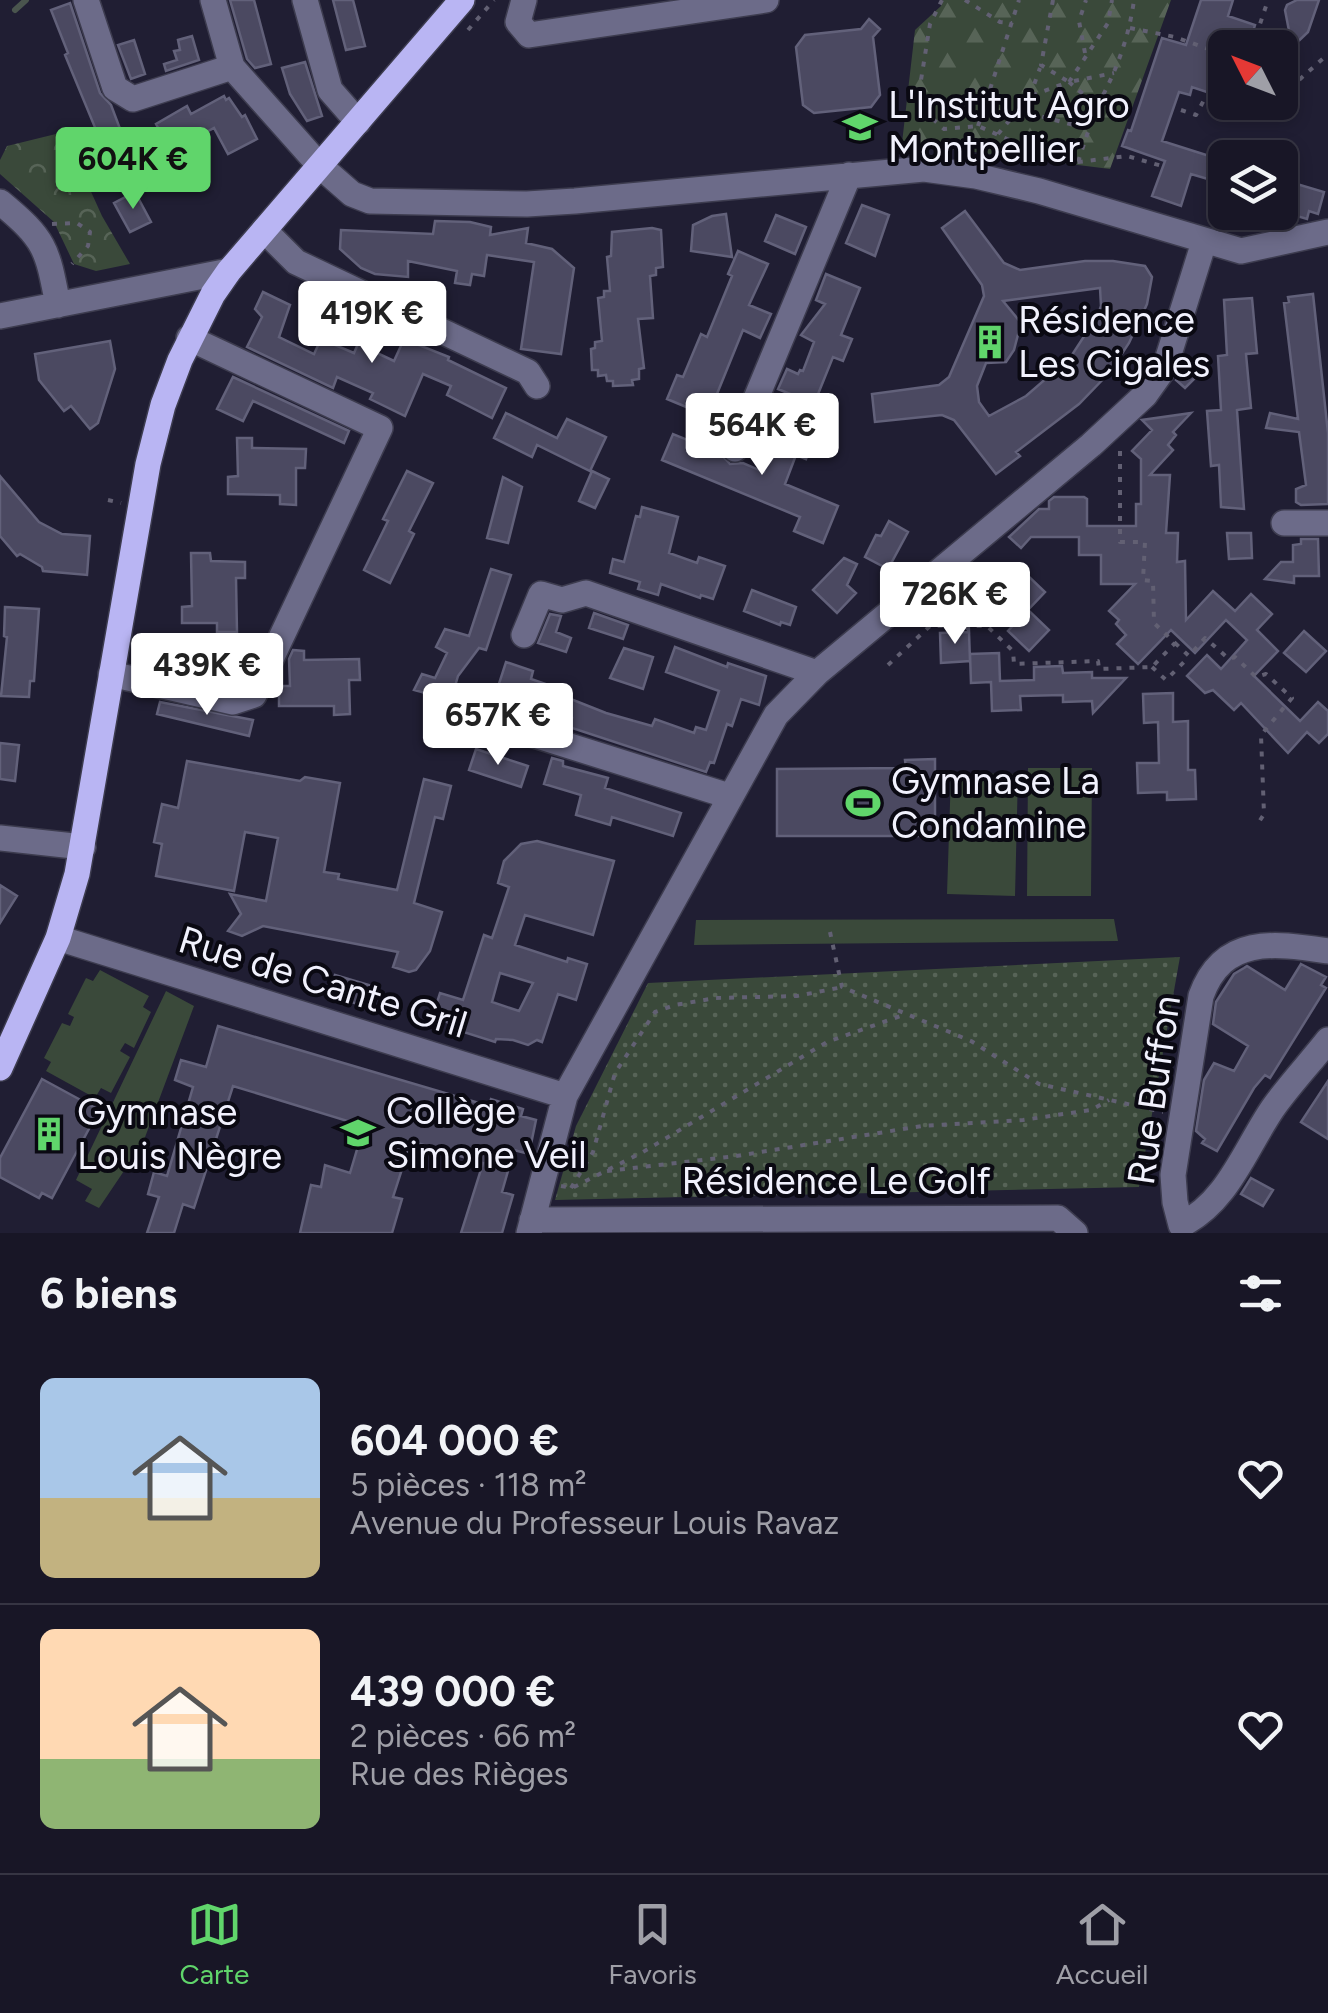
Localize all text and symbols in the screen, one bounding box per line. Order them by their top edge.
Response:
north arrow [1208,30,1298,120]
map controls [1208,30,1298,230]
place label: L'Institut Agro Montpellier [888,82,1130,172]
school or university icon: L'Institut Agro Montpellier [841,108,879,146]
pin: 604K € [52,127,214,212]
text: 604K € [78,140,188,178]
button: layers [1208,140,1298,230]
pin: 419K € [291,281,453,366]
text: 419K € [320,294,424,332]
place label: Résidence Les Cigales [1018,297,1210,387]
building icon: Résidence Les Cigales [971,323,1009,361]
pin: 564K € [681,393,843,478]
text: 564K € [708,406,816,444]
pin: 726K € [874,562,1036,647]
text: 726K € [902,575,1008,613]
pin: 439K € [126,633,288,718]
text: 439K € [153,646,261,684]
pin: 657K € [417,683,579,768]
text: 657K € [445,696,551,734]
place label: Gymnase La Condamine [891,758,1100,848]
sports icon: Gymnase La Condamine [844,784,882,822]
street label: Rue de Cante Gril [173,916,473,1048]
street label: Rue Buffon [1118,992,1190,1188]
place label: Collège Simone Veil [386,1088,587,1178]
place label: Gymnase Louis Nègre [77,1089,282,1179]
school or university icon: Collège Simone Veil [339,1114,377,1152]
building icon: Gymnase Louis Nègre [30,1115,68,1153]
street label: Résidence Le Golf [681,1158,991,1204]
icon: filters [1233,1266,1288,1321]
text: 6 biens [40,1268,177,1319]
text: 604 000 € [350,1415,559,1466]
icon: home [120,1418,240,1538]
icon: heart [1233,1451,1288,1506]
text: 5 pièces · 118 m² [350,1466,587,1504]
text: Avenue du Professeur Louis Ravaz [350,1504,839,1542]
text: 439 000 € [350,1666,555,1717]
icon: home [120,1669,240,1789]
icon: heart [1233,1702,1288,1757]
text: 2 pièces · 66 m² [350,1717,576,1755]
text: Rue des Rièges [350,1755,568,1793]
tab: Carte [180,1897,249,1991]
tab: Favoris [608,1897,697,1991]
tab: Accueil [1056,1897,1148,1991]

